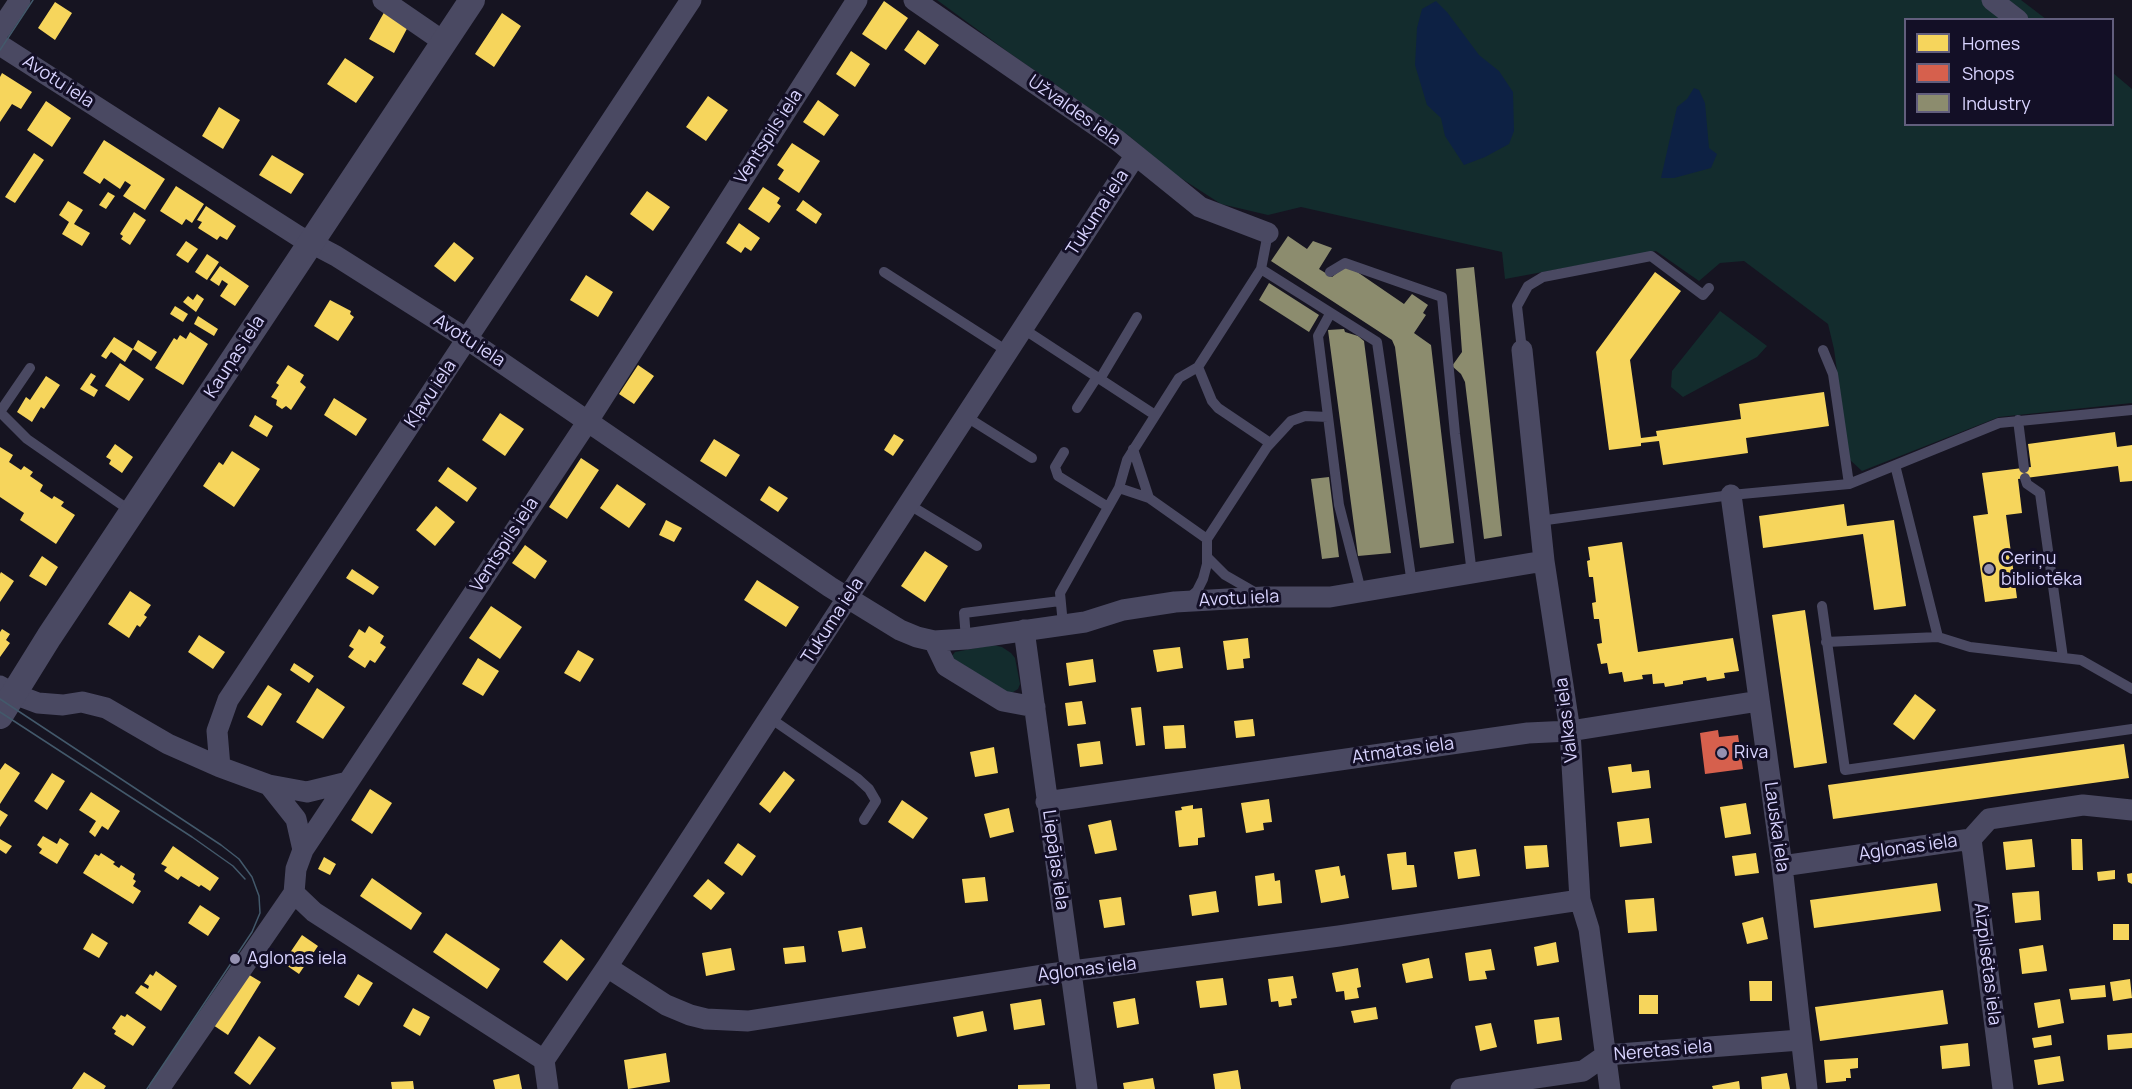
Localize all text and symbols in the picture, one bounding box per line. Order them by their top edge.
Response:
legend [1904,18,2114,126]
text: Homes [1962,31,2020,55]
street label: Avotu iela [18,51,98,113]
text: Shops [1962,61,2014,85]
street label: Užvaldes iela [1024,71,1124,151]
street label: Ventspils iela [730,86,808,188]
text: Industry [1962,91,2031,115]
street label: Tukuma iela [1062,166,1134,260]
street label: Avotu iela [429,310,509,372]
street label: Kauņas iela [200,312,270,402]
street label: Kļavu iela [401,356,461,432]
street label: Ventspils iela [466,494,544,596]
place label: Ceriņu bibliotēka [2001,548,2082,590]
marker: Ceriņu bibliotēka [1982,562,1996,576]
street label: Tukuma iela [797,574,869,668]
street label: Avotu iela [1198,586,1280,612]
street label: Valkas iela [1551,676,1583,764]
street label: Atmatas iela [1351,733,1455,769]
place label: Riva [1734,742,1768,764]
marker: Riva [1715,746,1729,760]
street label: Lauska iela [1759,781,1793,873]
street label: Liepājas iela [1037,809,1073,911]
street label: Aglonas iela [1857,830,1959,866]
street label: Aizpilsētas iela [1969,901,2005,1027]
place label: Aglonas iela [247,948,347,970]
marker: Aglonas iela [228,952,242,966]
street label: Aglonas iela [1036,953,1138,987]
street label: Neretas iela [1613,1036,1713,1066]

